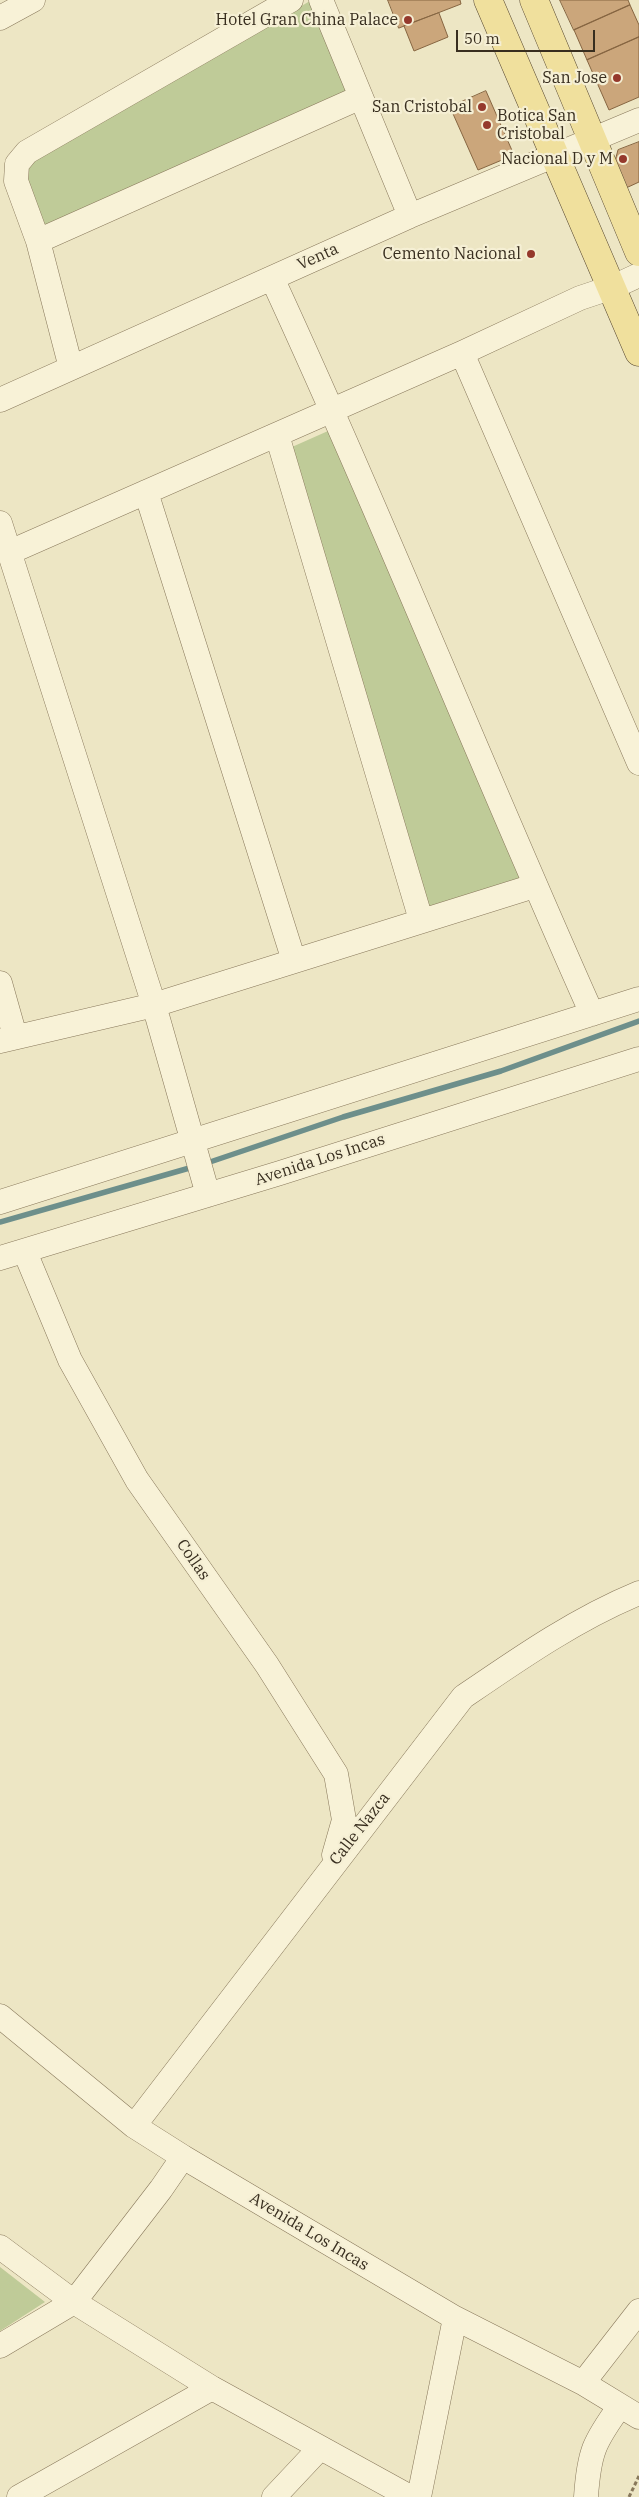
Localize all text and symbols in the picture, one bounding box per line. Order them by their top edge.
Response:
place label: Hotel Gran China Palace [216,10,398,30]
marker: Hotel Gran China Palace [402,14,414,26]
scale bar [459,20,598,52]
text: 50 m [464,29,500,48]
place label: San Jose [542,68,607,88]
marker: San Jose [611,72,623,84]
place label: San Cristobal [372,97,472,117]
marker: San Cristobal [476,101,488,113]
place label: Botica San Cristobal [497,106,576,144]
marker: Botica San Cristobal [481,119,493,131]
place label: Nacional D y M [501,149,613,169]
marker: Nacional D y M [617,153,629,165]
street label: Venta [294,239,342,275]
place label: Cemento Nacional [383,244,521,264]
marker: Cemento Nacional [525,248,537,260]
street label: Avenida Los Incas [253,1130,387,1190]
street label: Collas [172,1536,214,1584]
street label: Calle Nazca [326,1789,394,1869]
street label: Avenida Los Incas [246,2189,372,2275]

